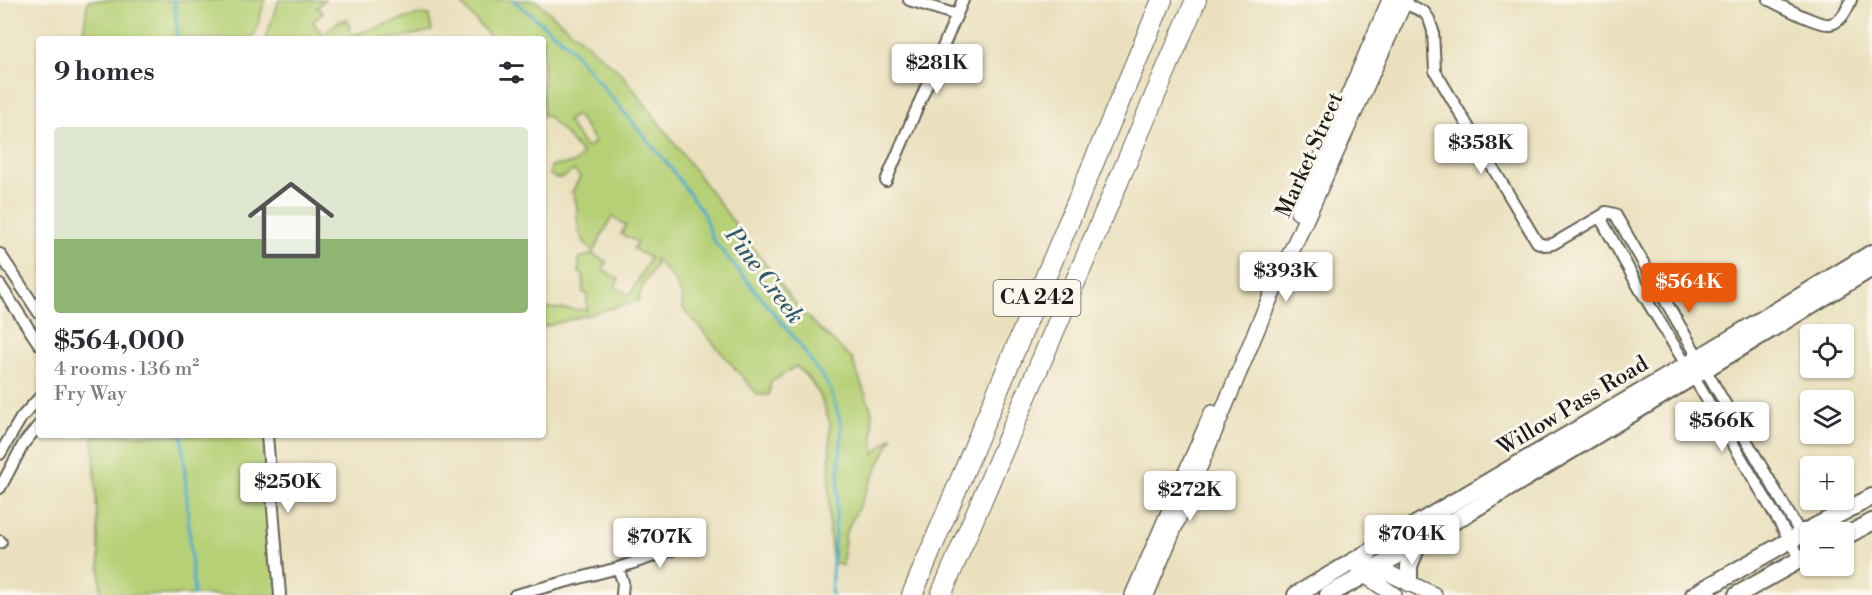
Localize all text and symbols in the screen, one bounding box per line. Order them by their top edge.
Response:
pin: $281K [895,44,979,95]
text: $281K [906,51,968,76]
text: 9 homes [54,56,155,88]
icon: filters [495,56,528,89]
street label: Market Street [1270,88,1350,222]
pin: $358K [1439,124,1523,175]
text: $358K [1448,131,1514,156]
icon: home [237,166,345,274]
water label: Pine Creek [717,221,810,330]
pin: $393K [1244,252,1328,303]
text: $393K [1254,259,1318,284]
pin: $564K [1647,263,1731,314]
text: $564K [1656,270,1722,295]
road number: CA 242 [994,280,1080,316]
map controls [1800,324,1854,576]
button: locate [1800,324,1854,378]
text: $564,000 [54,325,185,357]
street label: Willow Pass Road [1492,350,1654,462]
text: 4 rooms · 136 m² [54,357,199,382]
text: Fry Way [54,382,127,407]
button: layers [1800,390,1854,444]
pin: $566K [1680,402,1764,453]
text: $566K [1689,409,1755,434]
button: + [1800,456,1854,510]
pin: $250K [246,463,330,514]
text: $250K [254,470,322,495]
pin: $272K [1148,471,1232,522]
text: $272K [1158,478,1222,503]
pin: $704K [1370,515,1454,566]
pin: $707K [618,518,702,569]
text: $704K [1378,522,1446,547]
button: − [1800,522,1854,576]
text: $707K [627,525,693,550]

